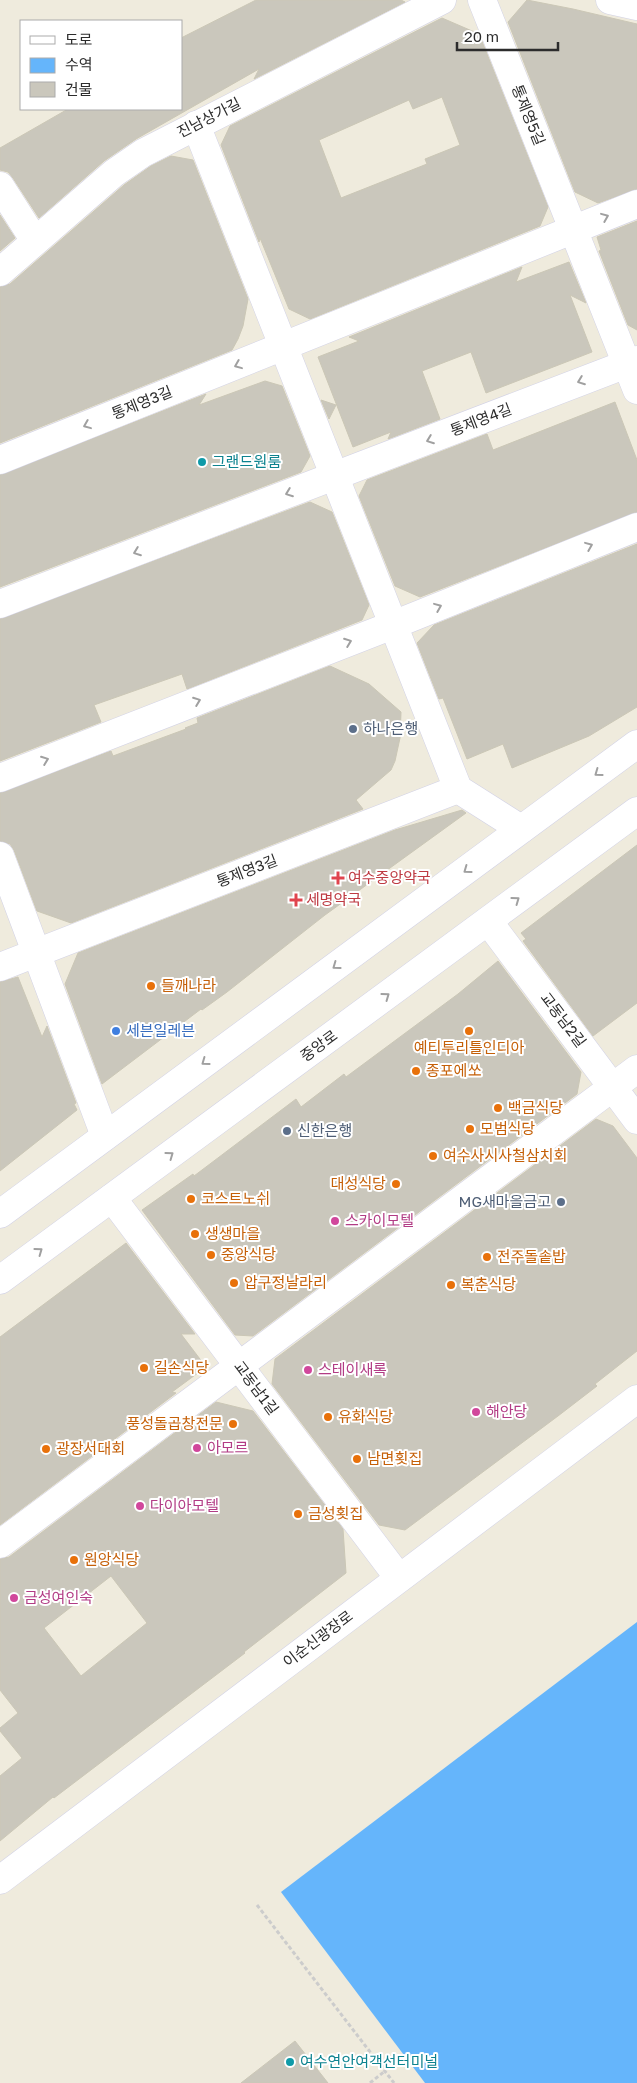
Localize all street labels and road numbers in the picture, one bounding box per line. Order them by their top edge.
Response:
street label: 통제영5길 [509,82,549,148]
street label: 진남상가길 [174,93,243,141]
street label: 통제영3길 [109,382,175,422]
street label: 통제영4길 [447,399,514,439]
street label: 통제영3길 [214,850,280,890]
street label: 교동남2길 [537,988,590,1050]
street label: 중앙로 [296,1026,340,1065]
street label: 교동남1길 [231,1357,283,1418]
street label: 이순신광장로 [279,1606,356,1670]

